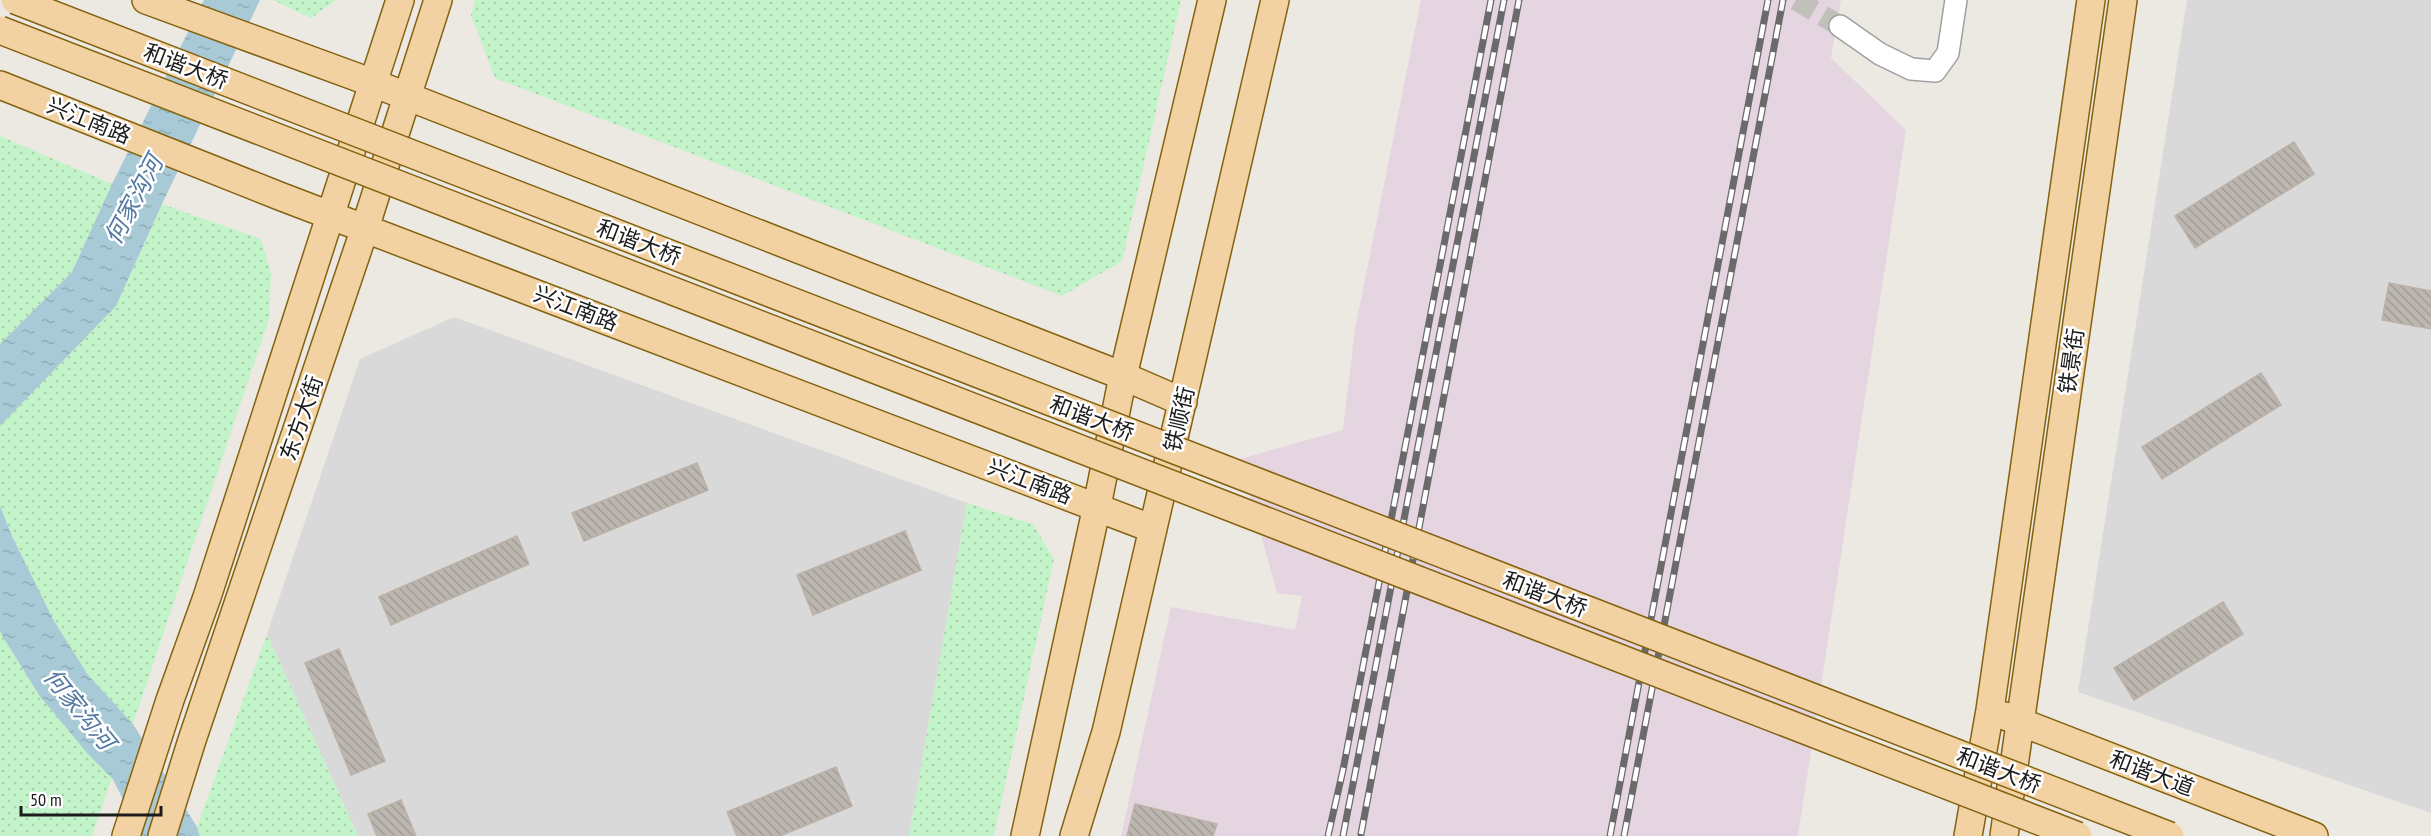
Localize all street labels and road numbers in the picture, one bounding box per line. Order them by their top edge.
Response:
street label: 和谐大桥 [140,37,232,95]
street label: 兴江南路 [43,91,135,149]
street label: 和谐大桥 [593,213,685,271]
street label: 兴江南路 [530,279,622,337]
street label: 铁景街 [2053,326,2089,396]
street label: 东方大街 [273,372,329,464]
street label: 铁顺街 [1158,384,1200,454]
street label: 和谐大桥 [1046,389,1138,447]
street label: 兴江南路 [984,452,1076,510]
street label: 和谐大桥 [1499,565,1591,623]
street label: 和谐大桥 [1953,741,2045,799]
street label: 和谐大道 [2106,744,2198,802]

